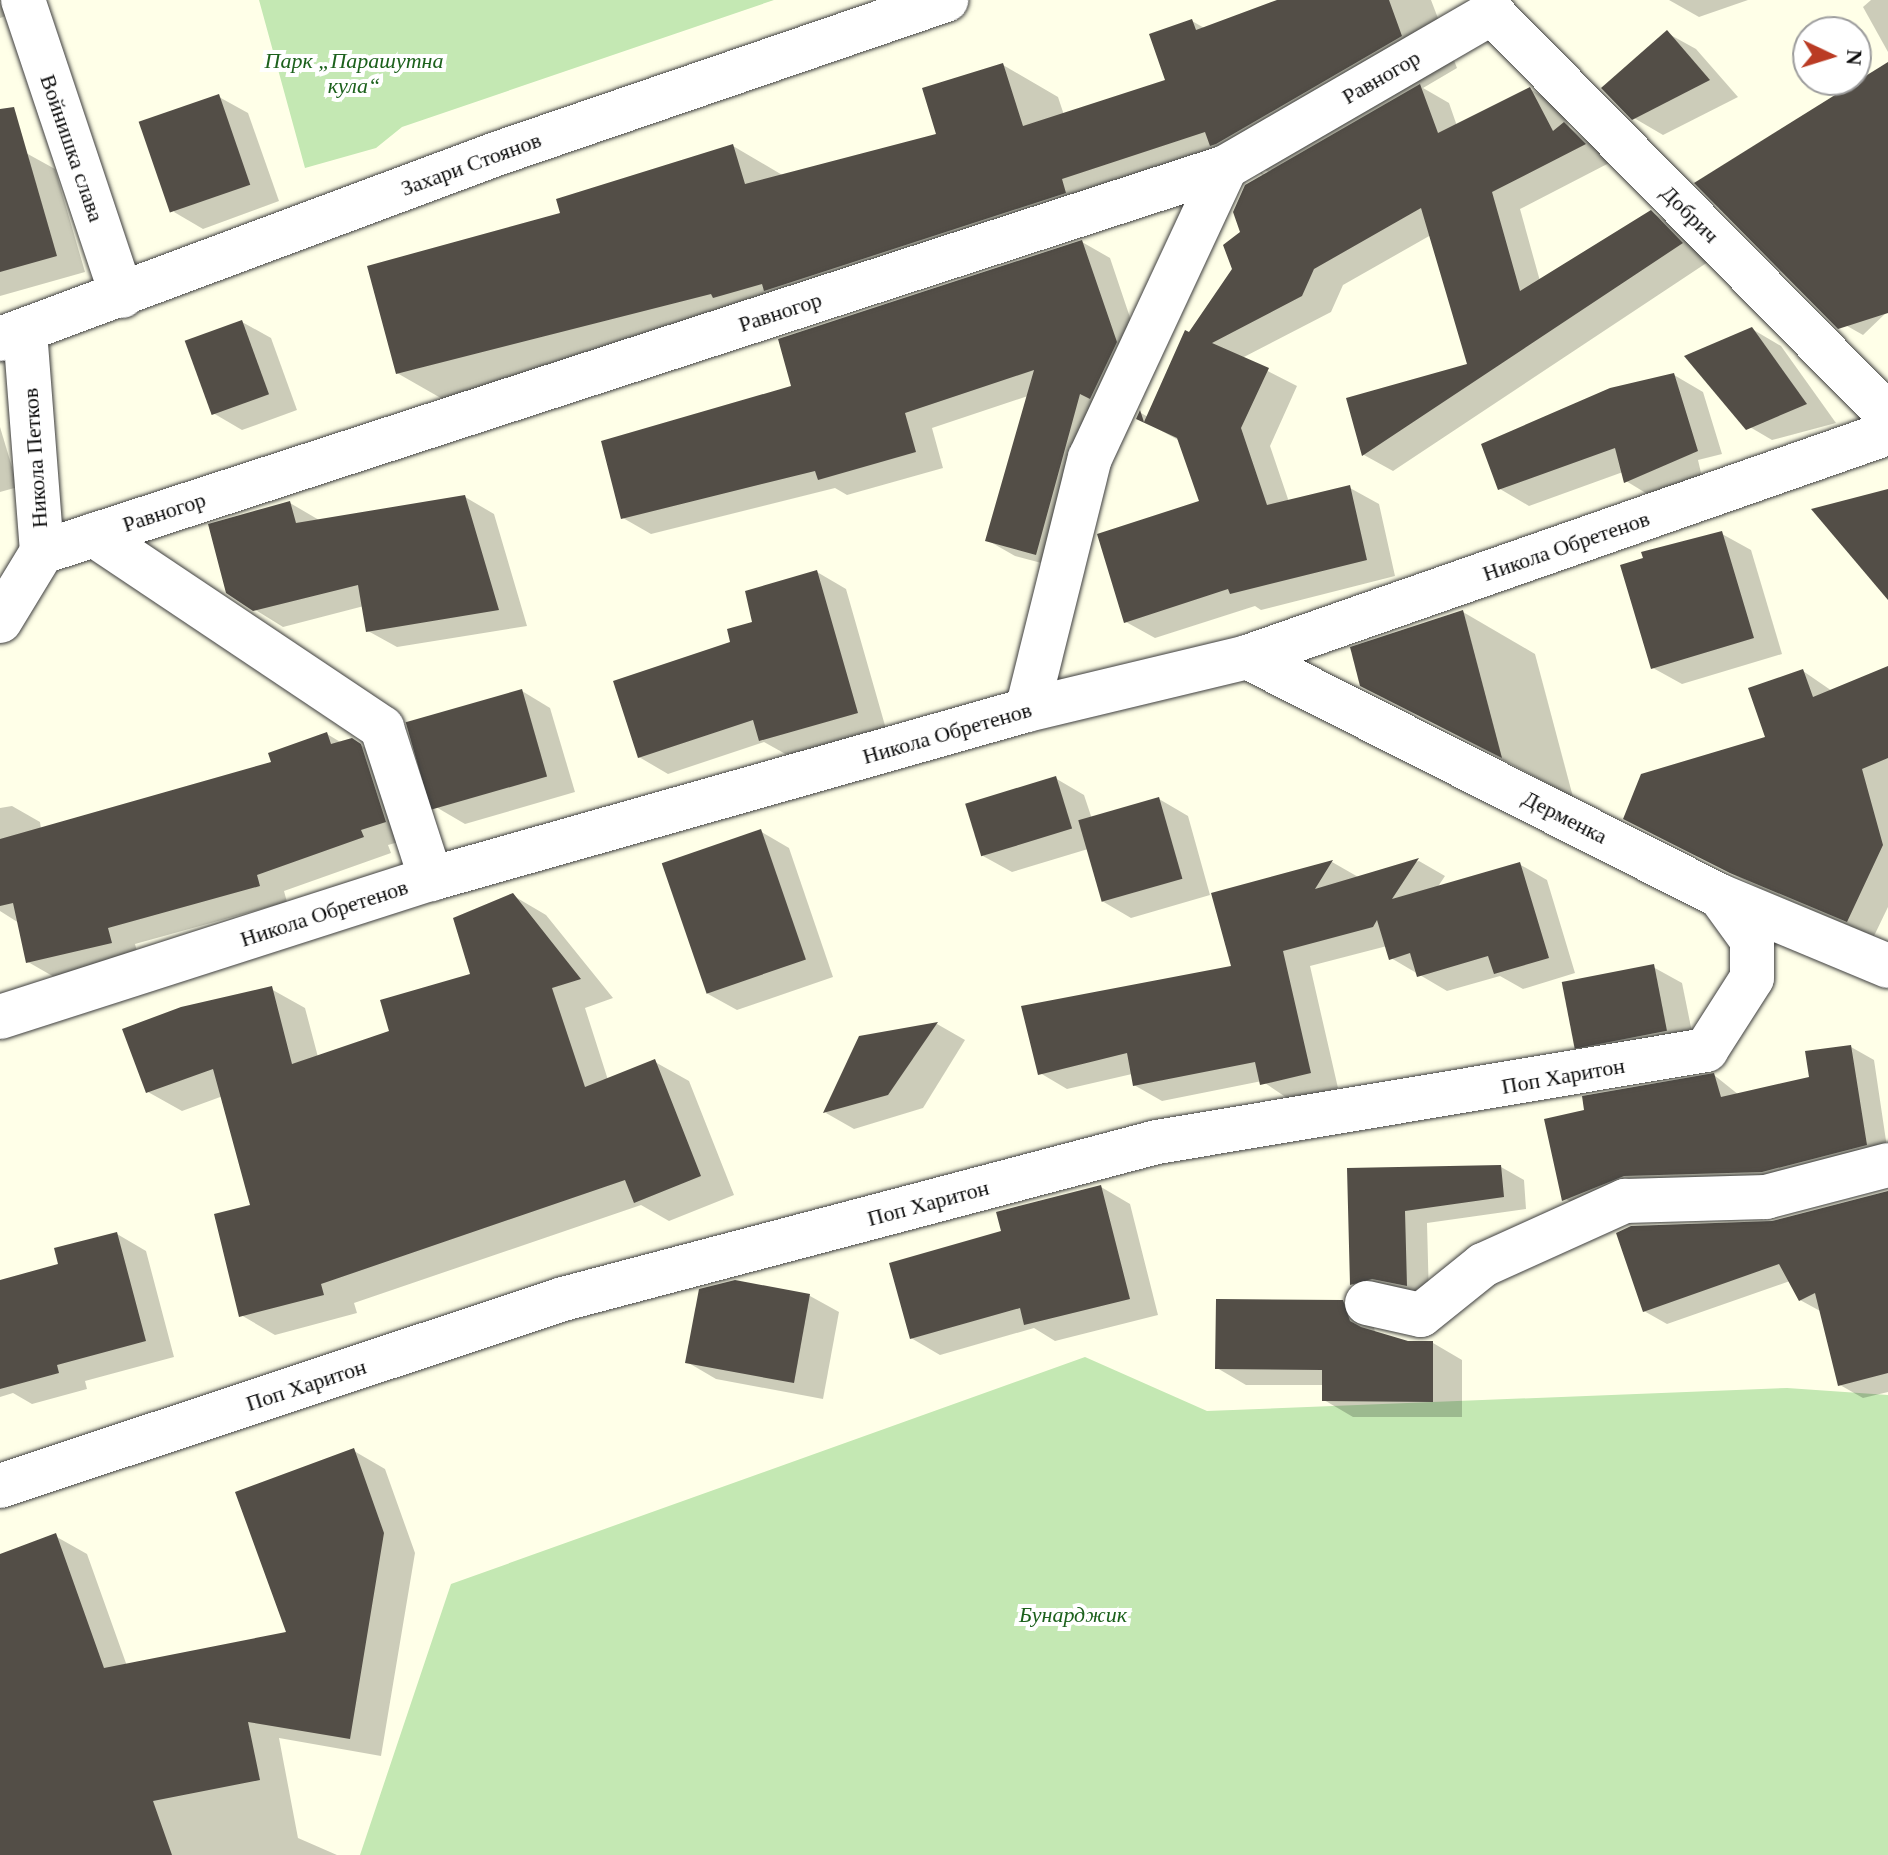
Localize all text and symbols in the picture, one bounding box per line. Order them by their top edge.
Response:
north arrow [1792,16,1872,96]
street label: Равногор [1337,44,1425,110]
park label: Парк „Парашутна кула“ [265,47,443,98]
text: N [1841,49,1867,66]
street label: Войнишка слава [34,71,110,225]
street label: Захари Стоянов [397,126,545,202]
street label: Добрич [1656,180,1724,248]
street label: Равногор [735,286,825,338]
street label: Никола Петков [17,387,53,529]
street label: Равногор [119,486,209,538]
street label: Никола Обретенов [1479,505,1653,587]
street label: Никола Обретенов [859,696,1035,770]
street label: Дерменка [1518,785,1612,849]
street label: Никола Обретенов [237,873,411,953]
street label: Поп Харитон [1499,1052,1627,1100]
street label: Поп Харитон [864,1174,992,1232]
street label: Поп Харитон [243,1353,369,1417]
park label: Бунарджик [1019,1602,1127,1628]

